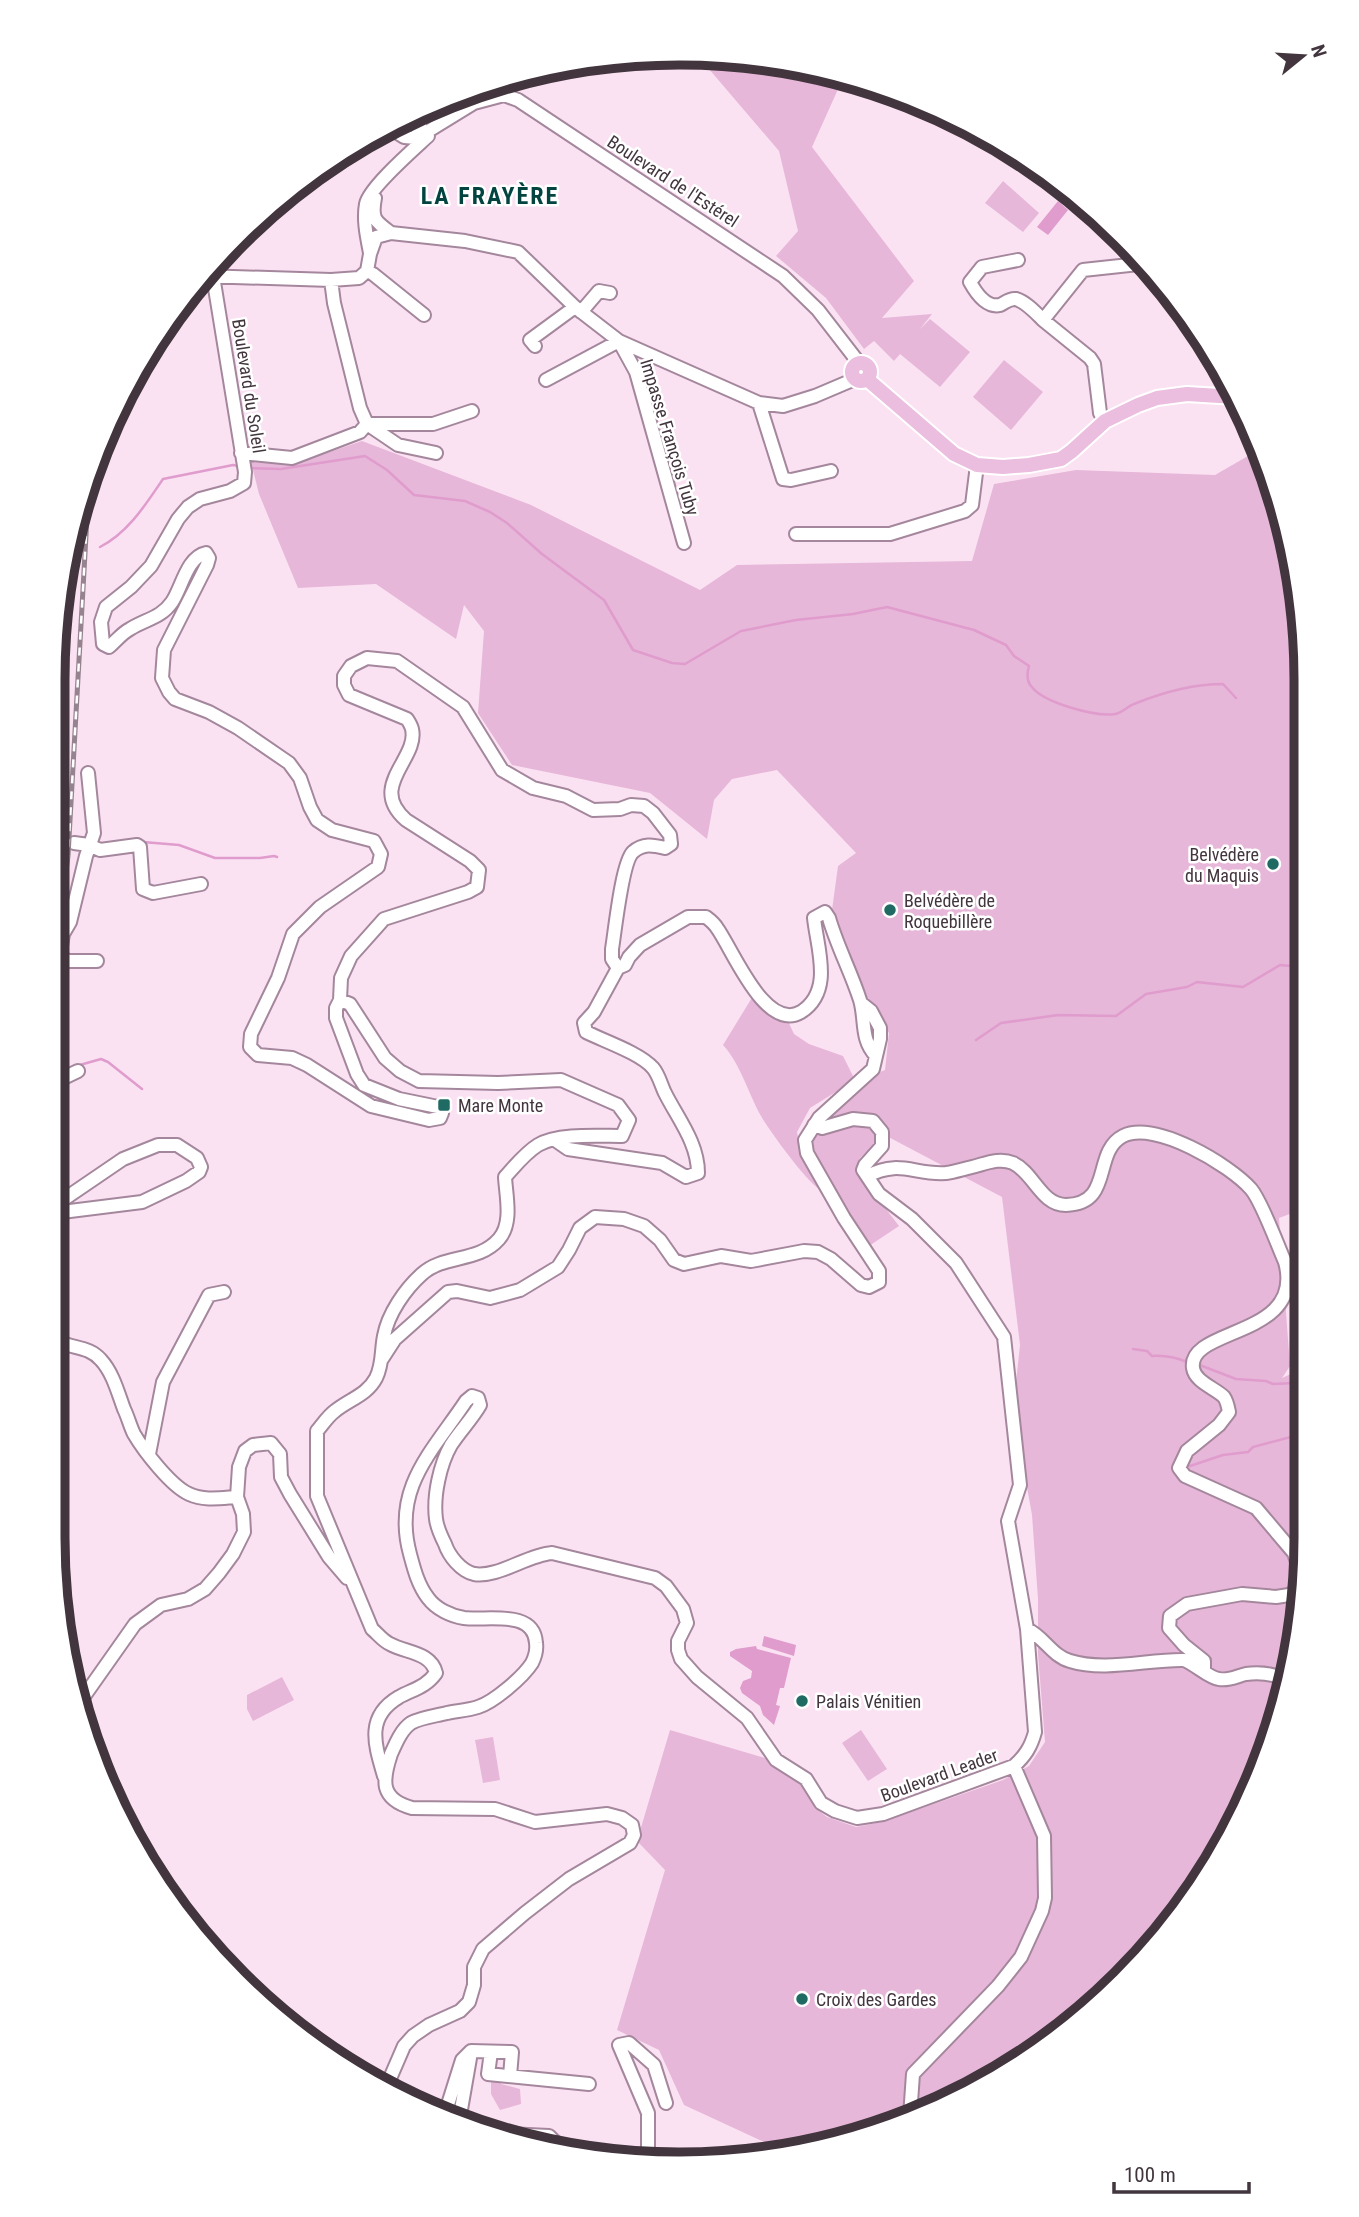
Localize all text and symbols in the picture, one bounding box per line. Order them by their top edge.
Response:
north arrow [1268,21,1338,91]
text: N [1306,42,1331,60]
street label: Boulevard de l'Estérel [603,131,743,231]
district label: LA FRAYÈRE [421,182,559,210]
street label: Boulevard du Soleil [228,317,270,455]
street label: Impasse François Tuby [636,356,704,518]
place label: Belvédère du Maquis [1185,844,1259,886]
marker: Belvédère du Maquis [1265,856,1281,872]
place label: Belvédère de Roquebillère [904,890,995,932]
marker: Belvédère de Roquebillère [882,902,898,918]
place label: Mare Monte [458,1095,543,1116]
marker: Mare Monte [436,1097,452,1113]
place label: Palais Vénitien [816,1691,921,1712]
marker: Palais Vénitien [794,1693,810,1709]
street label: Boulevard Leader [878,1744,1001,1806]
place label: Croix des Gardes [816,1989,937,2010]
marker: Croix des Gardes [794,1991,810,2007]
scale bar [1114,2150,1249,2194]
text: 100 m [1124,2163,1176,2187]

